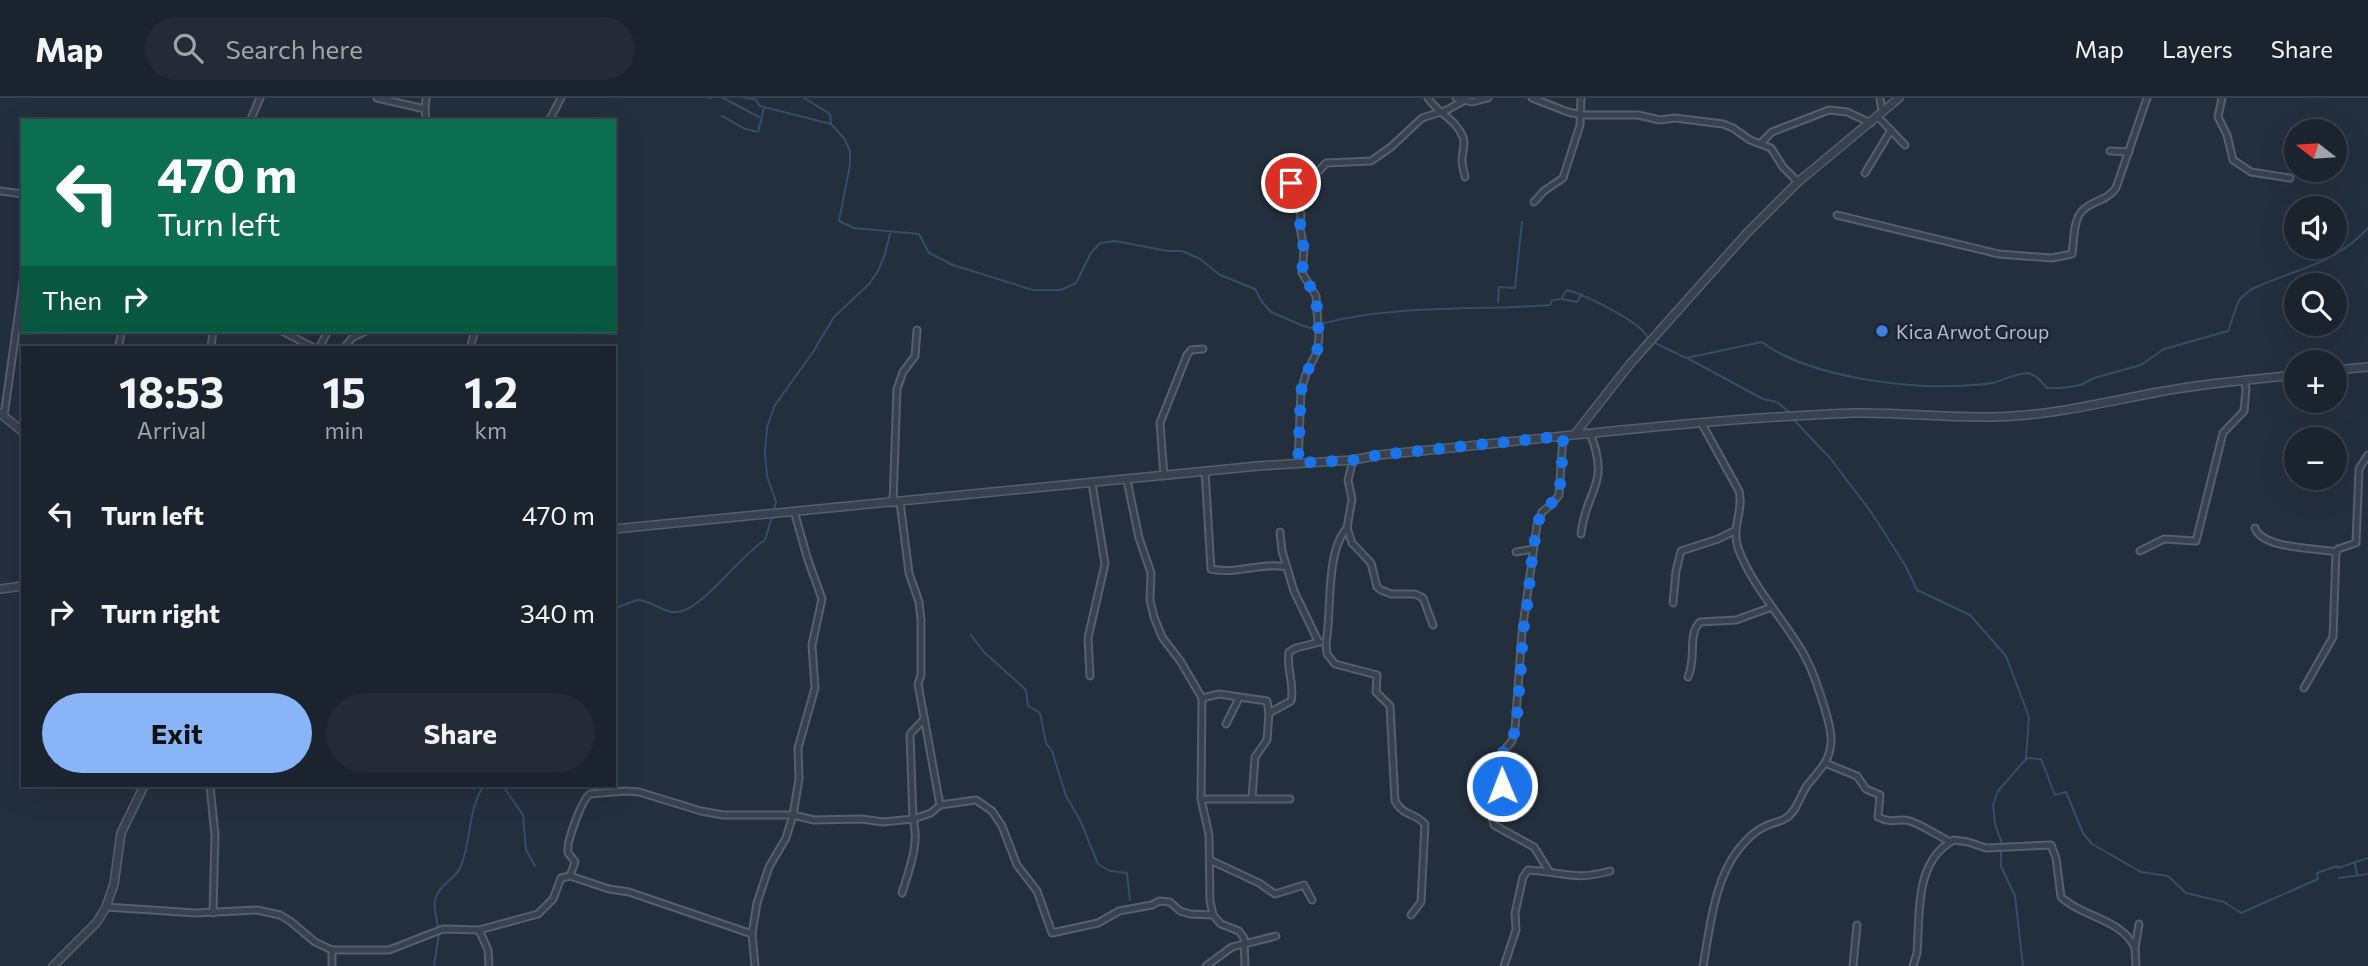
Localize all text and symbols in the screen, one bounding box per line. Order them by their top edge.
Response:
search box [145,17,635,80]
text: Map [35,28,103,69]
icon: search [169,29,207,67]
text: Search here [225,33,363,64]
text: Map [2075,34,2124,63]
text: Layers [2162,34,2233,63]
text: Share [2271,34,2333,63]
north arrow [2284,119,2347,182]
map controls [2284,119,2347,490]
text: 470 m [157,143,297,203]
icon: left [42,147,133,238]
pin [1261,153,1321,213]
icon: arrive [1272,164,1310,202]
button: sound [2284,196,2347,259]
text: Turn left [157,203,281,243]
button: search [2284,273,2347,336]
icon: right [116,280,154,318]
text: Then [42,284,102,315]
place label: Kica Arwot Group [1896,320,2049,343]
marker: Kica Arwot Group [1874,323,1890,339]
button: + [2284,350,2347,413]
text: 18:53 [119,365,224,417]
text: 15 [322,365,366,417]
text: 1.2 [464,365,518,417]
text: Arrival [137,416,206,444]
text: min [324,416,364,444]
text: km [475,416,507,444]
button: − [2284,427,2347,490]
icon: left [42,495,80,533]
text: Turn left [101,499,204,530]
text: 470 m [522,499,595,530]
icon: right [42,593,80,631]
text: Turn right [101,597,220,628]
text: 340 m [520,597,595,628]
button: Exit [42,693,312,773]
button: Share [326,693,595,773]
position arrow [1465,749,1539,823]

